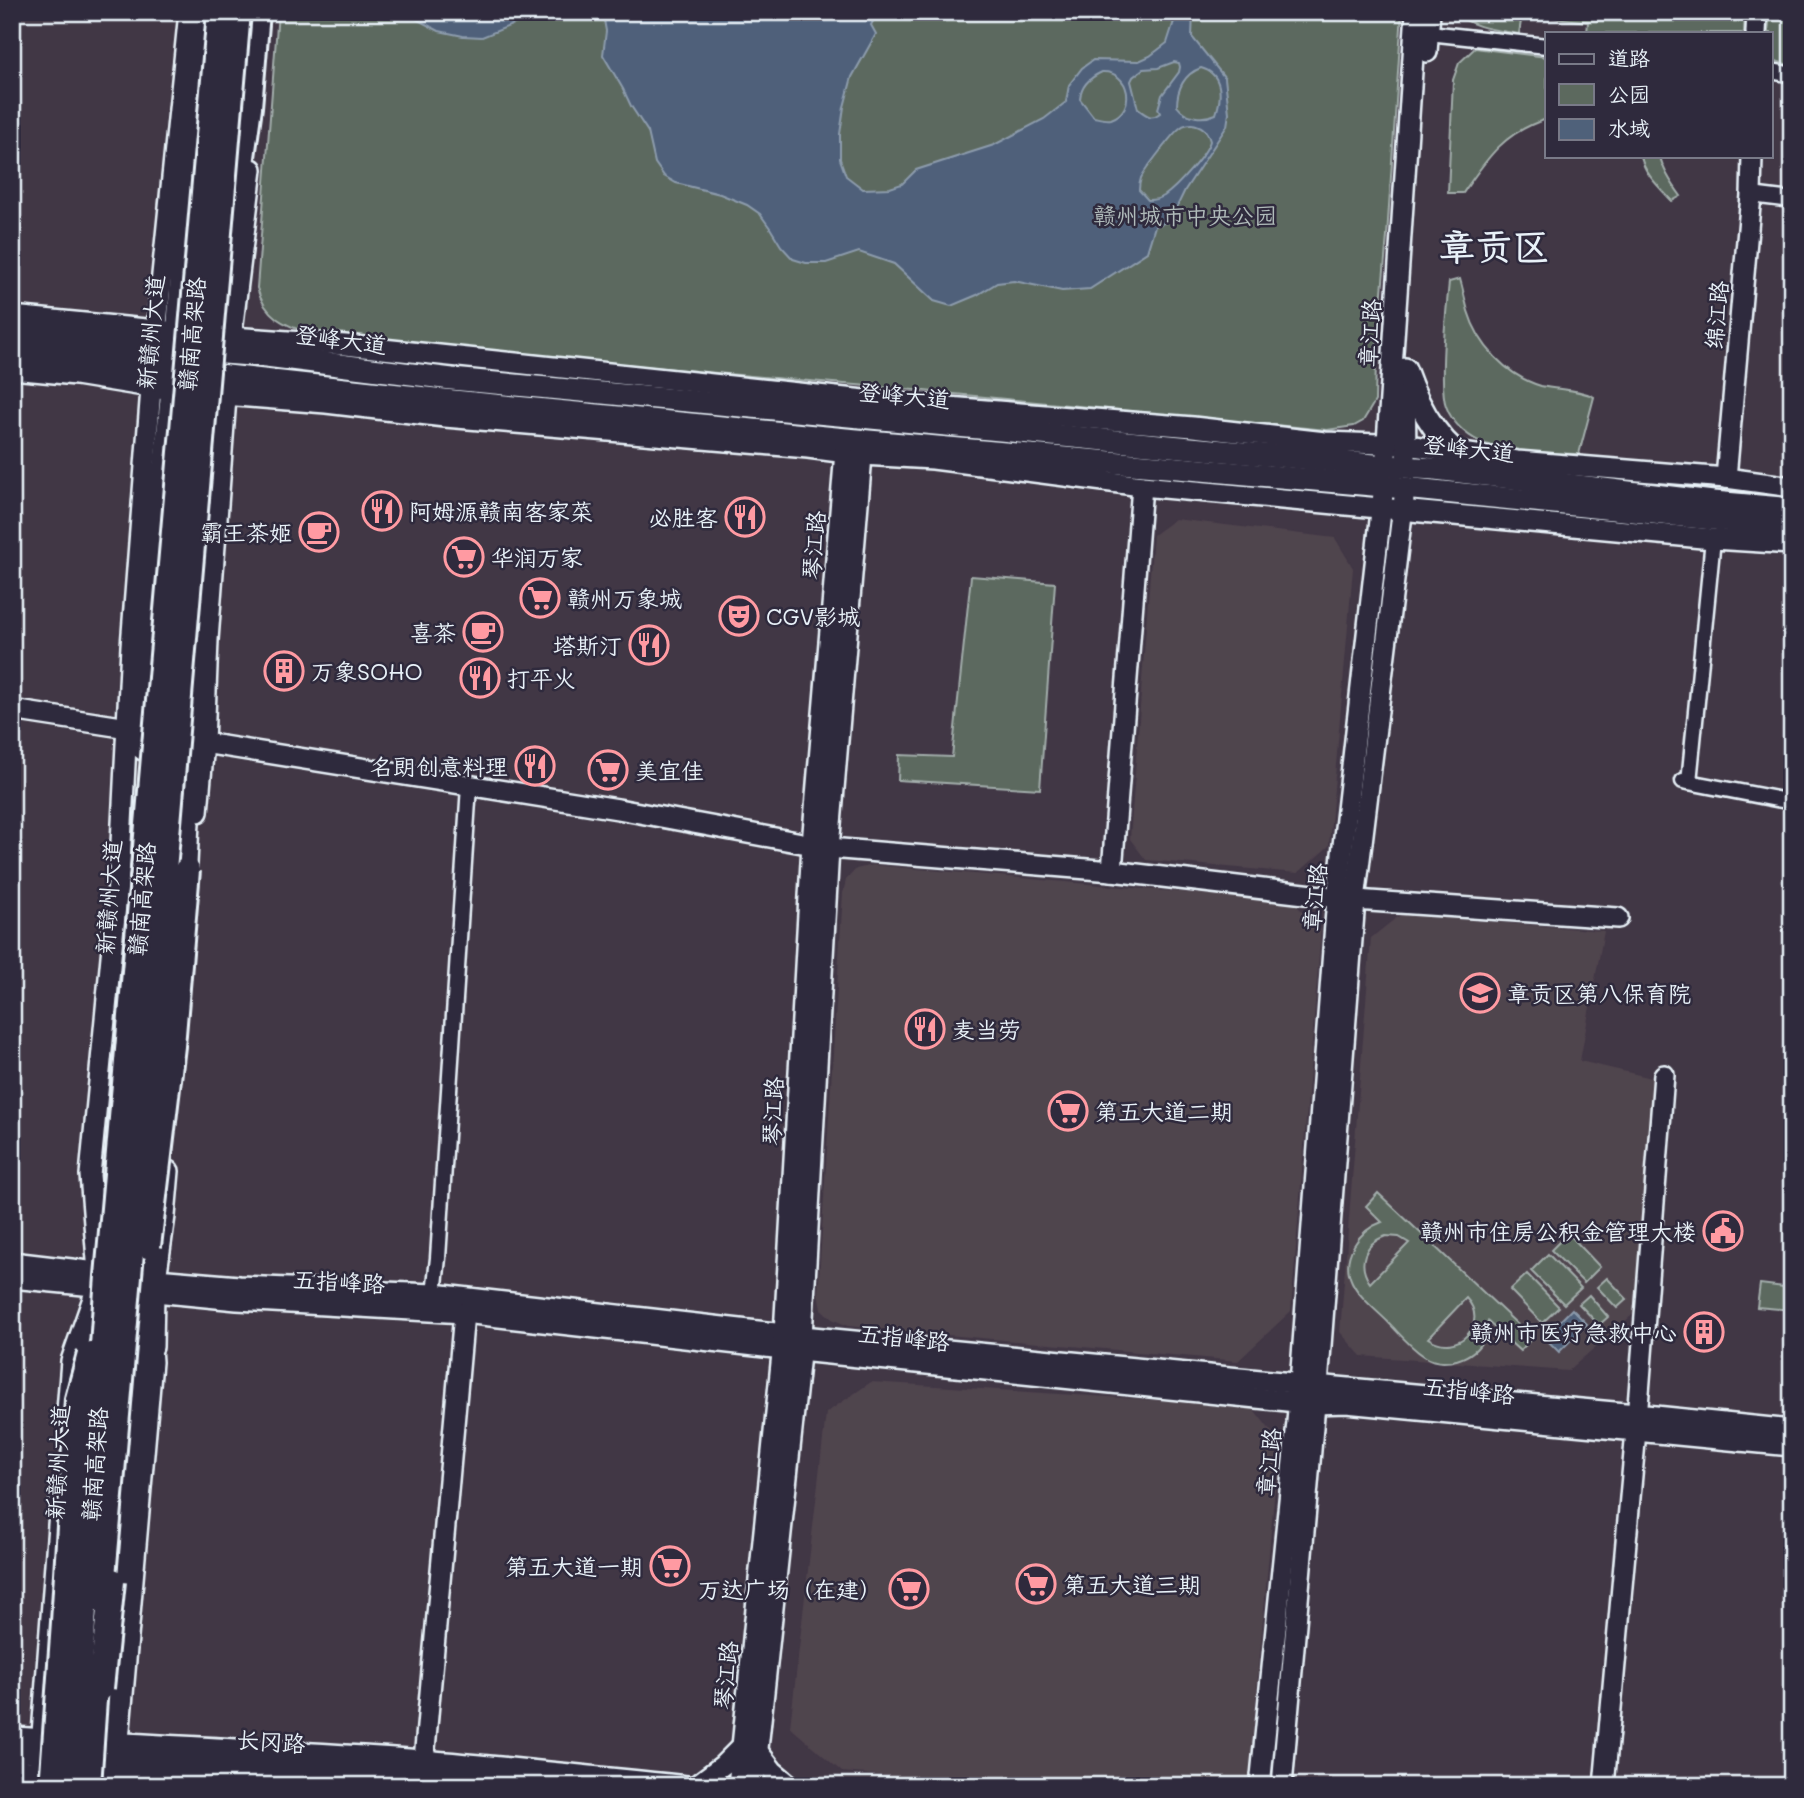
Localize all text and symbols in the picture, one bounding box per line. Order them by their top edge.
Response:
legend [1545,32,1772,158]
text: 道路 [1608,44,1650,71]
text: 公园 [1608,80,1650,107]
text: 水域 [1608,114,1650,141]
park label: 赣州城市中央公园 [1093,200,1277,230]
district label: 章贡区 [1439,221,1550,269]
street label: 新赣州大道 [130,273,170,391]
street label: 赣南高架路 [171,275,211,393]
street label: 绵江路 [1698,279,1734,351]
street label: 章江路 [1352,298,1386,368]
street label: 登峰大道 [294,319,388,359]
street label: 登峰大道 [857,376,951,414]
street label: 登峰大道 [1422,428,1516,468]
restaurant icon: 阿姆源赣南客家菜 [361,490,403,532]
place label: 阿姆源赣南客家菜 [409,496,593,526]
restaurant icon: 必胜客 [724,496,766,538]
place label: 必胜客 [649,502,718,532]
street label: 琴江路 [795,509,831,581]
cafe icon: 霸王茶姬 [298,511,340,553]
place label: 霸王茶姬 [200,517,292,547]
supermarket icon: 华润万家 [443,536,485,578]
place label: 华润万家 [491,542,583,572]
supermarket icon: 赣州万象城 [519,577,561,619]
place label: 赣州万象城 [567,583,682,613]
theatre icon: CGV影城 [718,595,760,637]
place label: CGV影城 [766,601,860,631]
cafe icon: 喜茶 [462,611,504,653]
place label: 喜茶 [410,617,456,647]
restaurant icon: 塔斯汀 [628,624,670,666]
place label: 塔斯汀 [553,630,622,660]
building icon: 万象SOHO [263,650,305,692]
place label: 万象SOHO [311,656,423,686]
restaurant icon: 打平火 [459,657,501,699]
place label: 打平火 [507,663,576,693]
restaurant icon: 名朗创意料理 [514,745,556,787]
supermarket icon: 美宜佳 [587,749,629,791]
place label: 名朗创意料理 [370,751,508,781]
place label: 美宜佳 [635,755,704,785]
street label: 新赣州大道 [89,839,127,955]
street label: 赣南高架路 [121,840,161,958]
street label: 章江路 [1295,861,1333,933]
school or university icon: 章贡区第八保育院 [1459,972,1501,1014]
place label: 章贡区第八保育院 [1507,978,1691,1008]
restaurant icon: 麦当劳 [904,1008,946,1050]
place label: 麦当劳 [952,1014,1021,1044]
street label: 琴江路 [755,1076,789,1146]
supermarket icon: 第五大道二期 [1047,1090,1089,1132]
place label: 第五大道二期 [1095,1096,1233,1126]
public building icon: 赣州市住房公积金管理大楼 [1702,1210,1744,1252]
place label: 赣州市住房公积金管理大楼 [1420,1216,1696,1246]
street label: 五指峰路 [292,1264,386,1298]
building icon: 赣州市医疗急救中心 [1683,1311,1725,1353]
street label: 五指峰路 [857,1317,951,1357]
place label: 赣州市医疗急救中心 [1470,1317,1677,1347]
street label: 五指峰路 [1422,1370,1516,1410]
street label: 新赣州大道 [39,1404,75,1520]
street label: 赣南高架路 [75,1406,113,1522]
street label: 章江路 [1249,1426,1287,1498]
supermarket icon: 第五大道一期 [649,1545,691,1587]
place label: 第五大道一期 [505,1551,643,1581]
supermarket icon: 第五大道三期 [1015,1563,1057,1605]
supermarket icon: 万达广场（在建） [888,1568,930,1610]
place label: 第五大道三期 [1063,1569,1201,1599]
place label: 万达广场（在建） [698,1574,882,1604]
street label: 琴江路 [706,1639,744,1711]
street label: 长冈路 [236,1724,306,1758]

